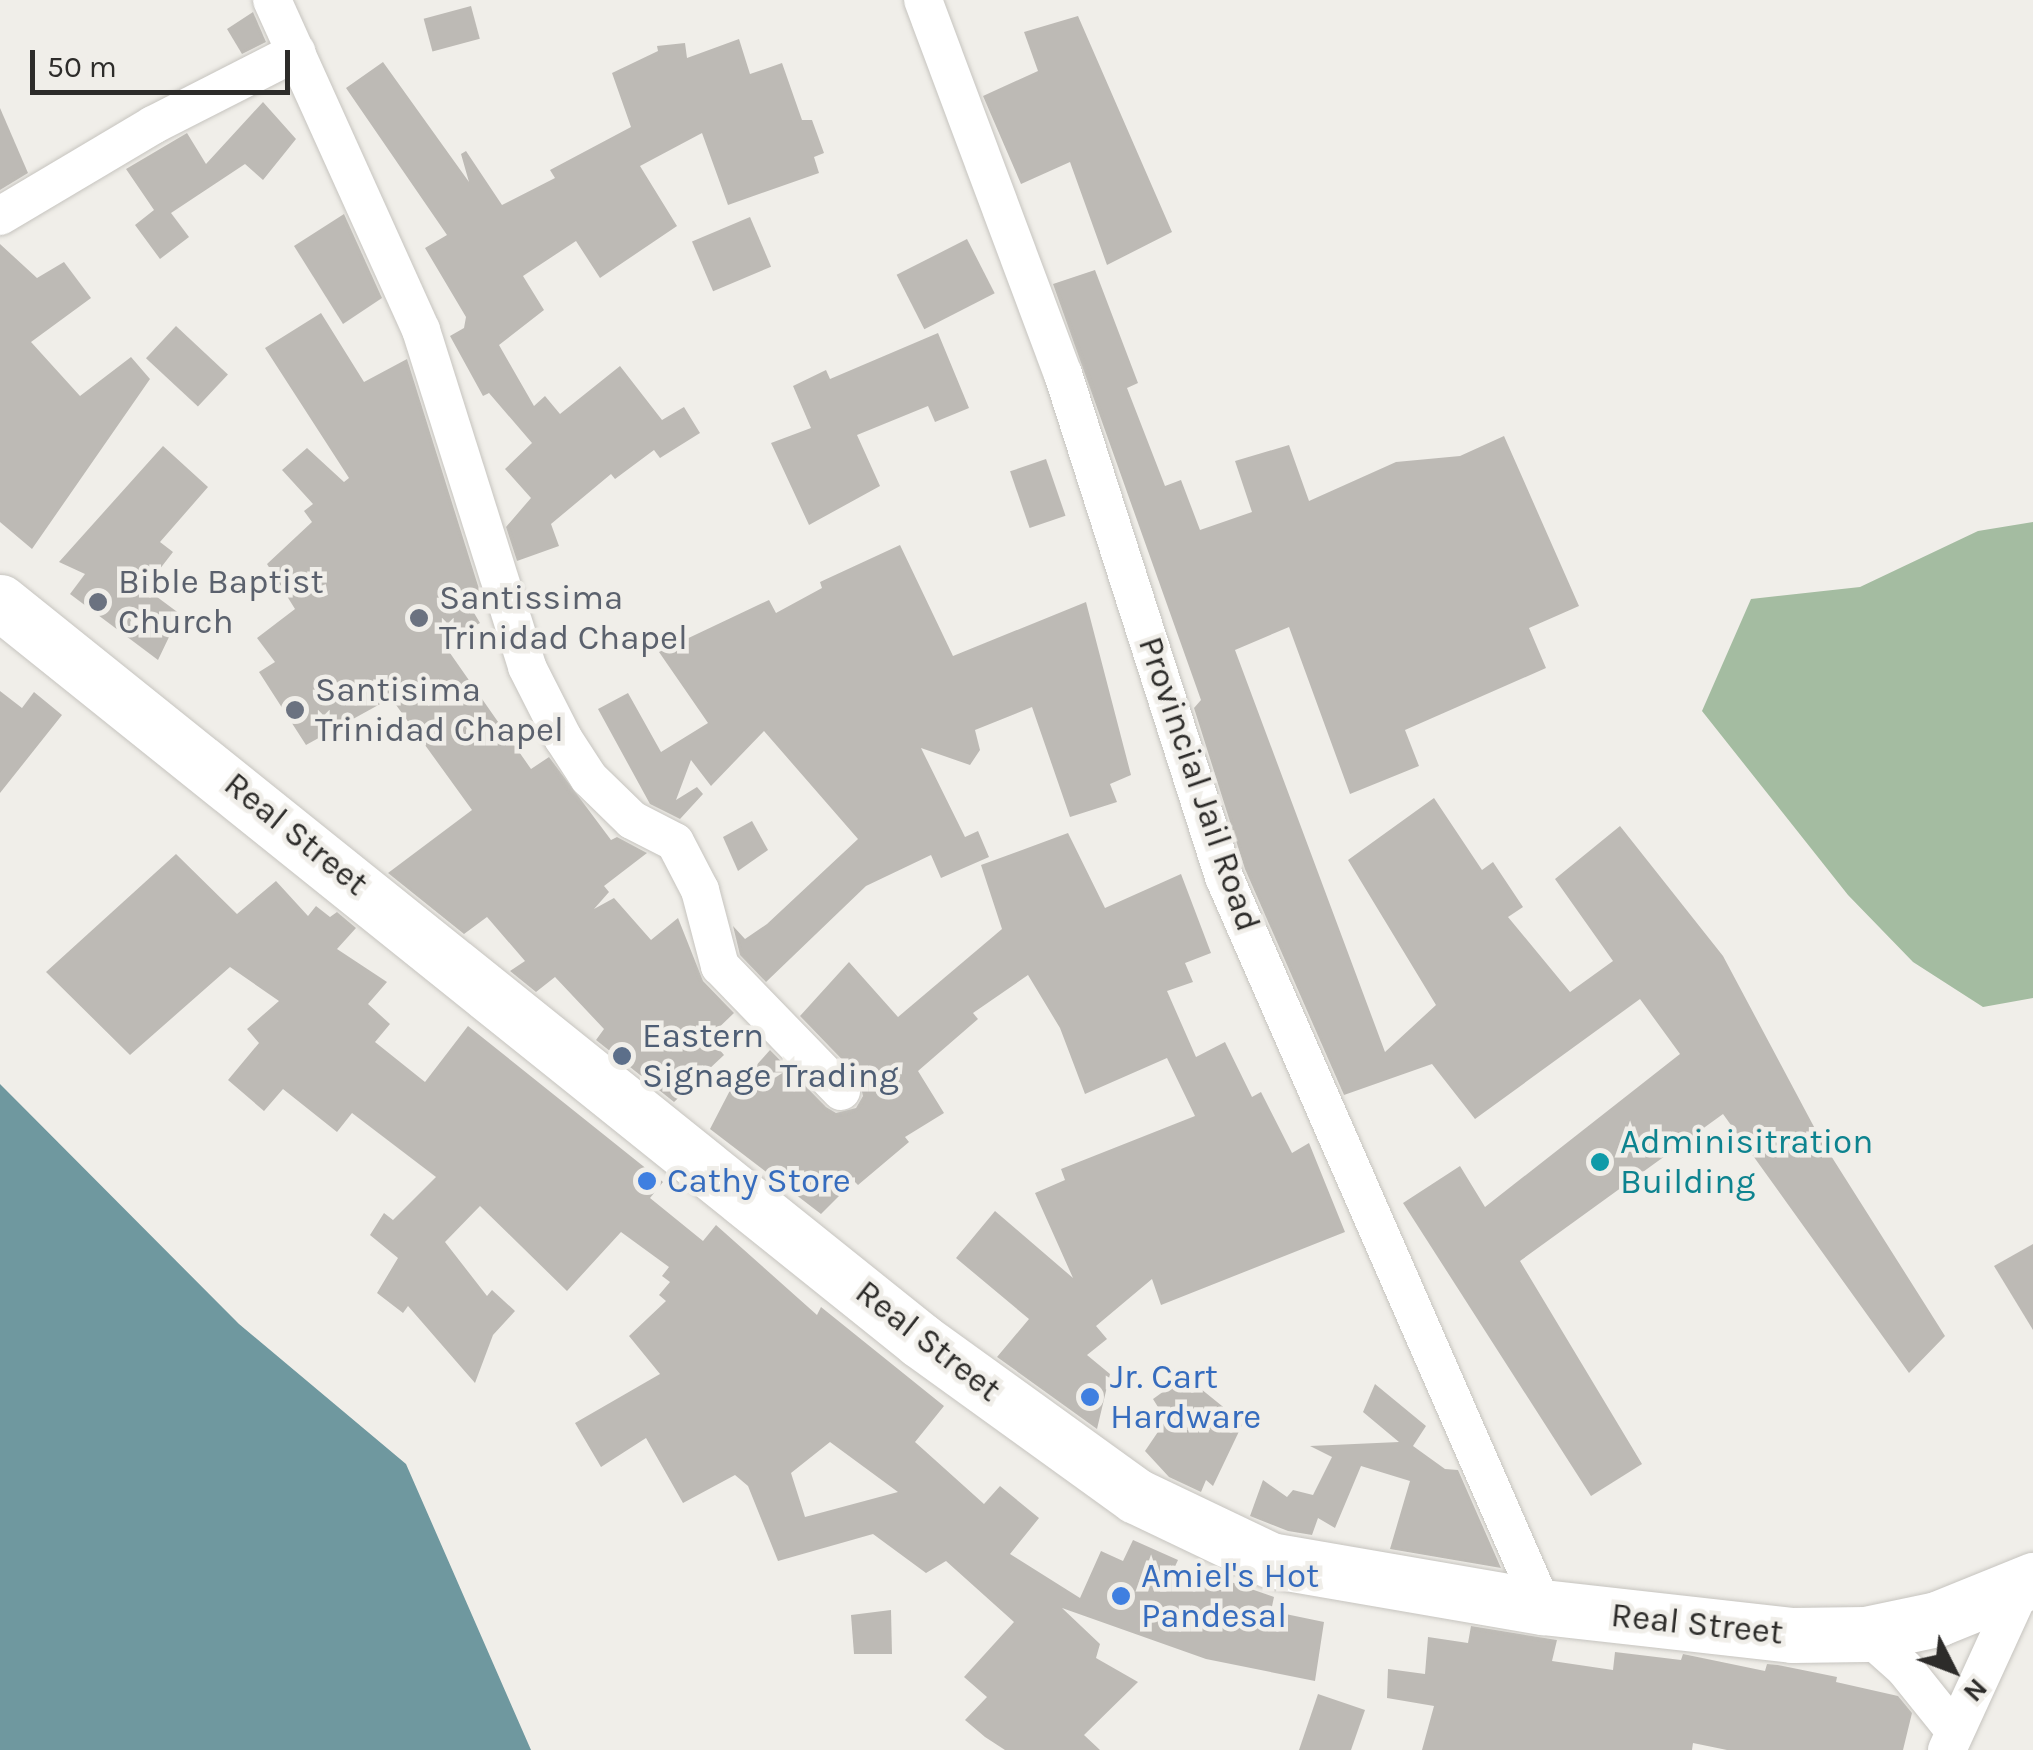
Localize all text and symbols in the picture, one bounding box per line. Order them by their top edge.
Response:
scale bar [35,30,295,92]
text: 50 m [47,49,117,85]
place label: Bible Baptist Church [118,561,324,643]
place label: Santissima Trinidad Chapel [439,577,688,659]
marker: Bible Baptist Church [87,591,109,613]
marker: Santissima Trinidad Chapel [408,607,430,629]
street label: Provincial Jail Road [1129,631,1269,937]
place label: Santisima Trinidad Chapel [315,669,564,751]
marker: Santisima Trinidad Chapel [284,699,306,721]
street label: Real Street [216,763,376,905]
place label: Eastern Signage Trading [642,1015,899,1097]
marker: Eastern Signage Trading [611,1045,633,1067]
place label: Adminisitration Building [1620,1121,1873,1203]
marker: Adminisitration Building [1589,1151,1611,1173]
place label: Cathy Store [667,1160,851,1202]
marker: Cathy Store [636,1170,658,1192]
street label: Real Street [847,1271,1009,1411]
place label: Jr. Cart Hardware [1110,1356,1261,1438]
marker: Jr. Cart Hardware [1079,1386,1101,1408]
place label: Amiel's Hot Pandesal [1141,1555,1319,1637]
marker: Amiel's Hot Pandesal [1110,1585,1132,1607]
street label: Real Street [1609,1594,1785,1654]
north arrow [1903,1620,2003,1720]
text: N [1957,1672,1995,1709]

